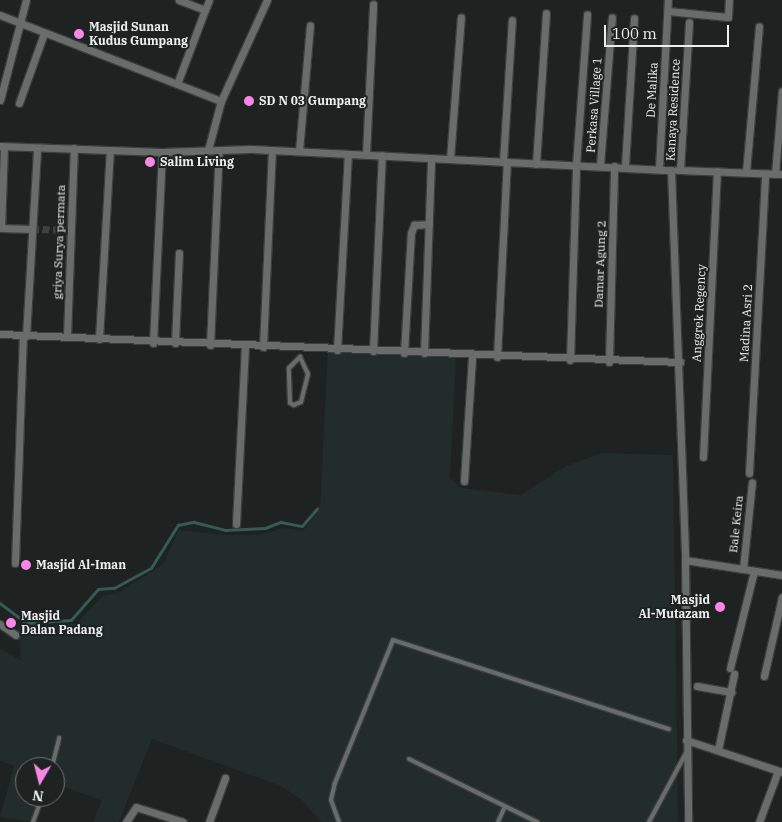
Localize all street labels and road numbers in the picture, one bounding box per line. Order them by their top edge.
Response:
street label: Perkasa Village 1 [583,57,605,153]
street label: Kanaya Residence [663,58,683,162]
street label: De Malika [643,62,661,118]
street label: griya Surya permata [50,184,68,300]
street label: Damar Agung 2 [591,220,609,308]
street label: Anggrek Regency [689,264,709,362]
street label: Madina Asri 2 [737,284,755,362]
street label: Bale Keira [726,495,746,553]

